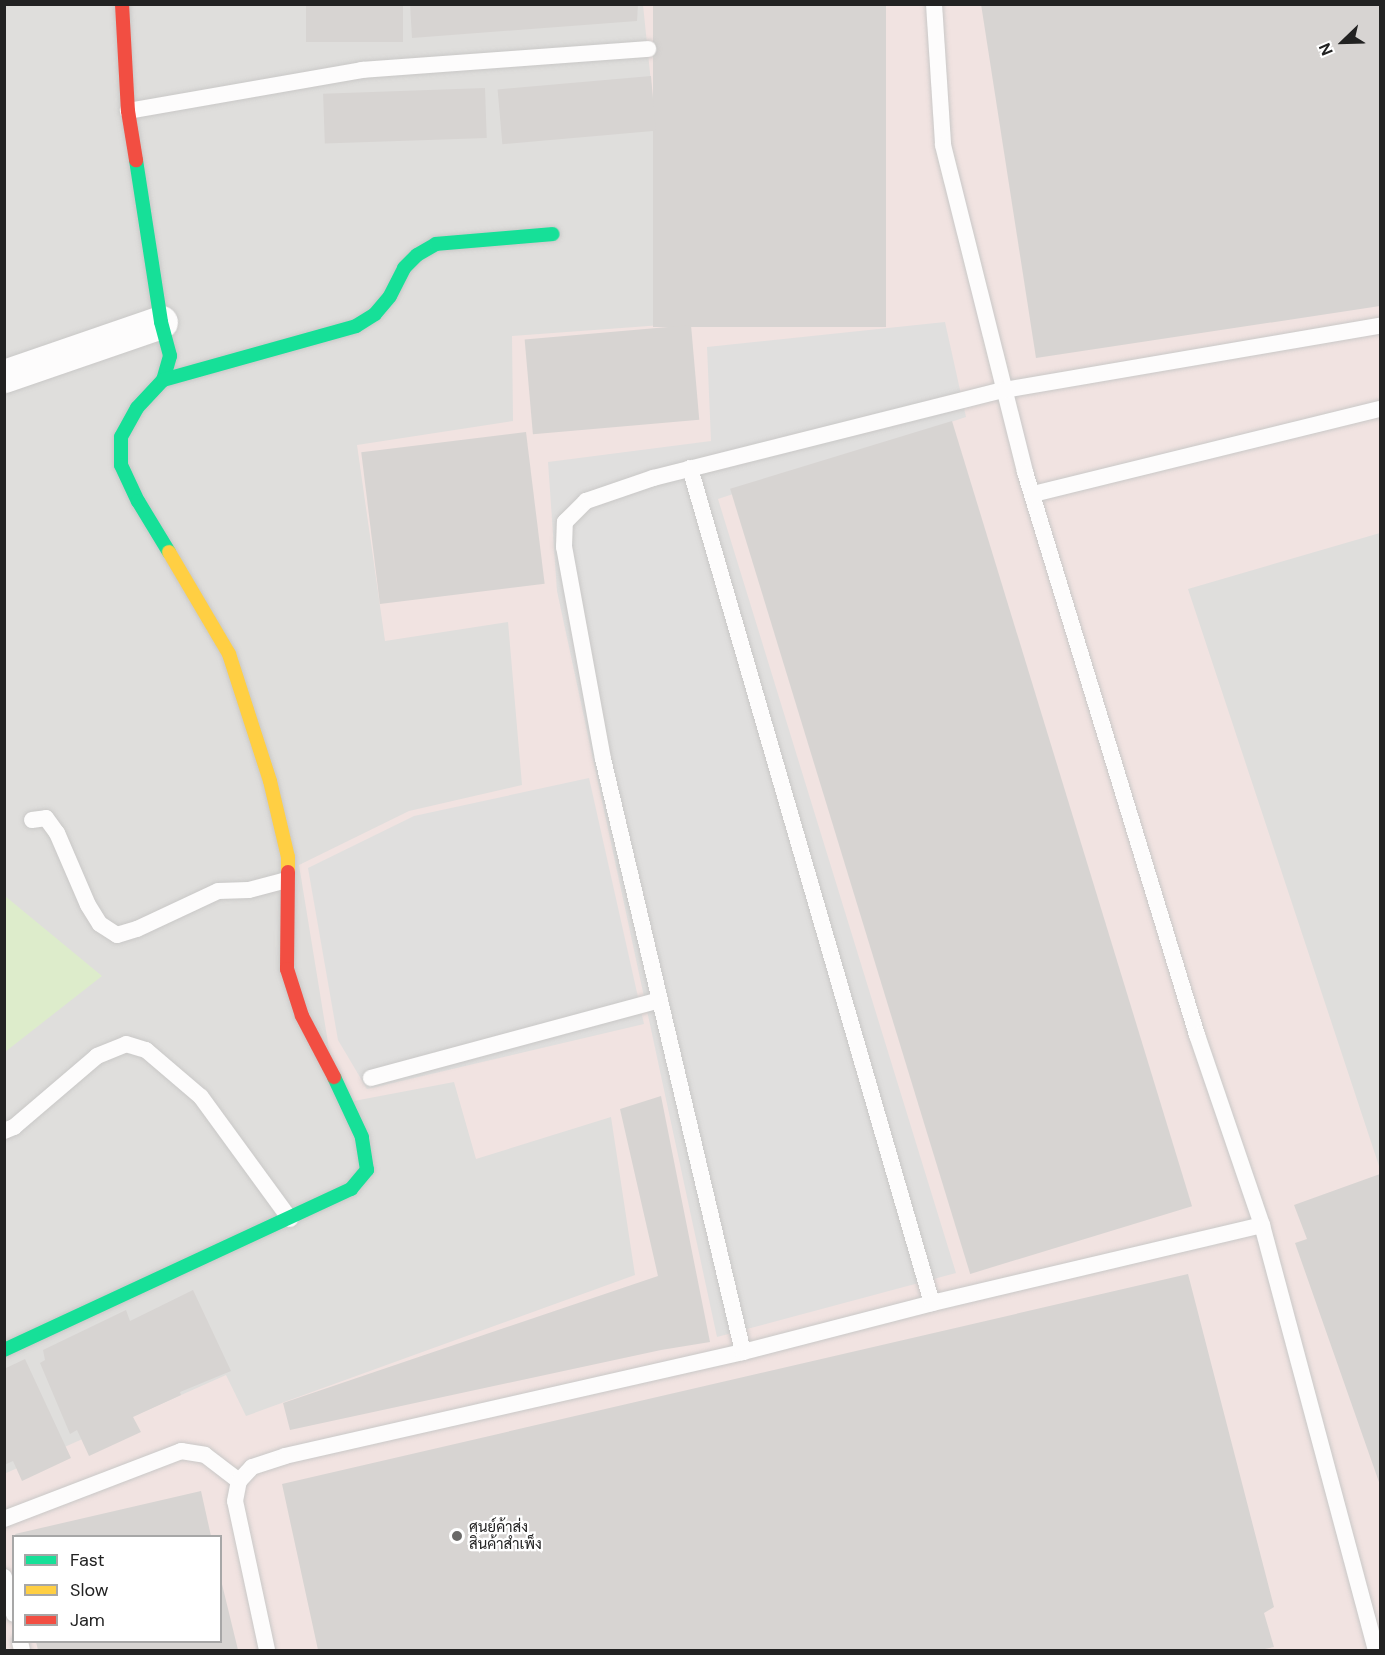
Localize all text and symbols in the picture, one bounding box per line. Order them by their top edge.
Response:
north arrow [1313,12,1373,72]
text: N [1314,40,1338,59]
place label: ศูนย์ค้าส่ง สินค้าสำเพ็ง [469,1518,542,1553]
marker: ศูนย์ค้าส่ง สินค้าสำเพ็ง [450,1529,464,1543]
legend [12,1535,222,1643]
text: Fast [70,1548,105,1572]
text: Slow [70,1578,109,1602]
text: Jam [70,1608,105,1632]

